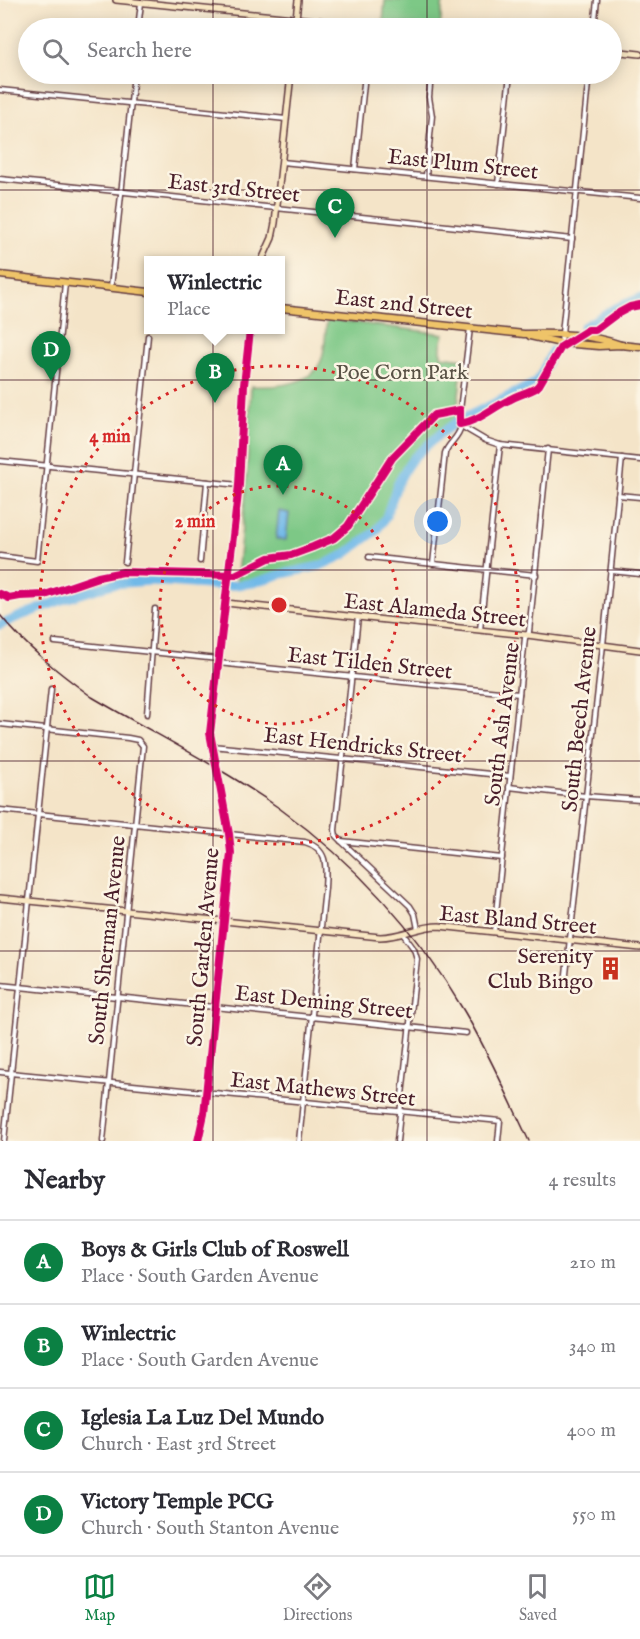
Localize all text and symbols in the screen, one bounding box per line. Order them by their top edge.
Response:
search box [18,18,622,84]
icon: search [39,35,72,68]
text: Search here [87,37,192,65]
street label: East Plum Street [386,143,540,187]
street label: East 3rd Street [167,168,301,210]
pin: C [316,188,354,238]
popup [144,256,285,334]
text: Winlectric [167,269,262,297]
street label: East 2nd Street [334,284,474,326]
text: Place [167,297,210,322]
pin: D [32,332,70,381]
pin: B [196,354,234,403]
park label: Poe Corn Park [335,359,469,387]
text: 4 min [89,426,131,449]
pin: A [264,446,302,495]
your location [423,507,452,536]
text: 2 min [175,511,216,534]
street label: East Alameda Street [342,588,528,635]
centre of rings [269,595,289,615]
street label: South Beech Avenue [556,625,604,813]
street label: East Tilden Street [286,641,454,687]
street label: South Ash Avenue [479,641,527,808]
street label: East Hendricks Street [262,722,464,770]
street label: South Sherman Avenue [83,834,133,1046]
street label: South Garden Avenue [181,847,227,1048]
street label: East Bland Street [438,900,598,942]
place label: Serenity Club Bingo [488,943,593,996]
building icon: Serenity Club Bingo [598,955,624,981]
street label: East Deming Street [234,980,415,1026]
street label: East Mathews Street [229,1066,417,1114]
text: Nearby [24,1164,105,1197]
text: 4 results [549,1168,616,1193]
text: Boys & Girls Club of Roswell [81,1236,349,1264]
text: A [37,1250,50,1275]
text: 210 m [570,1250,616,1275]
text: Place · South Garden Avenue [81,1264,319,1289]
text: Winlectric [81,1320,176,1348]
text: B [37,1334,50,1359]
text: 340 m [569,1334,616,1359]
text: Place · South Garden Avenue [81,1348,319,1373]
text: Iglesia La Luz Del Mundo [81,1404,324,1432]
text: C [36,1418,51,1443]
text: 400 m [567,1418,616,1443]
text: Church · East 3rd Street [81,1432,276,1457]
text: Victory Temple PCG [81,1488,273,1516]
text: D [35,1502,52,1527]
text: 550 m [572,1502,616,1527]
text: Church · South Stanton Avenue [81,1516,339,1541]
tab: Map [83,1570,116,1626]
tab: Directions [283,1570,352,1626]
tab: Saved [519,1570,557,1626]

